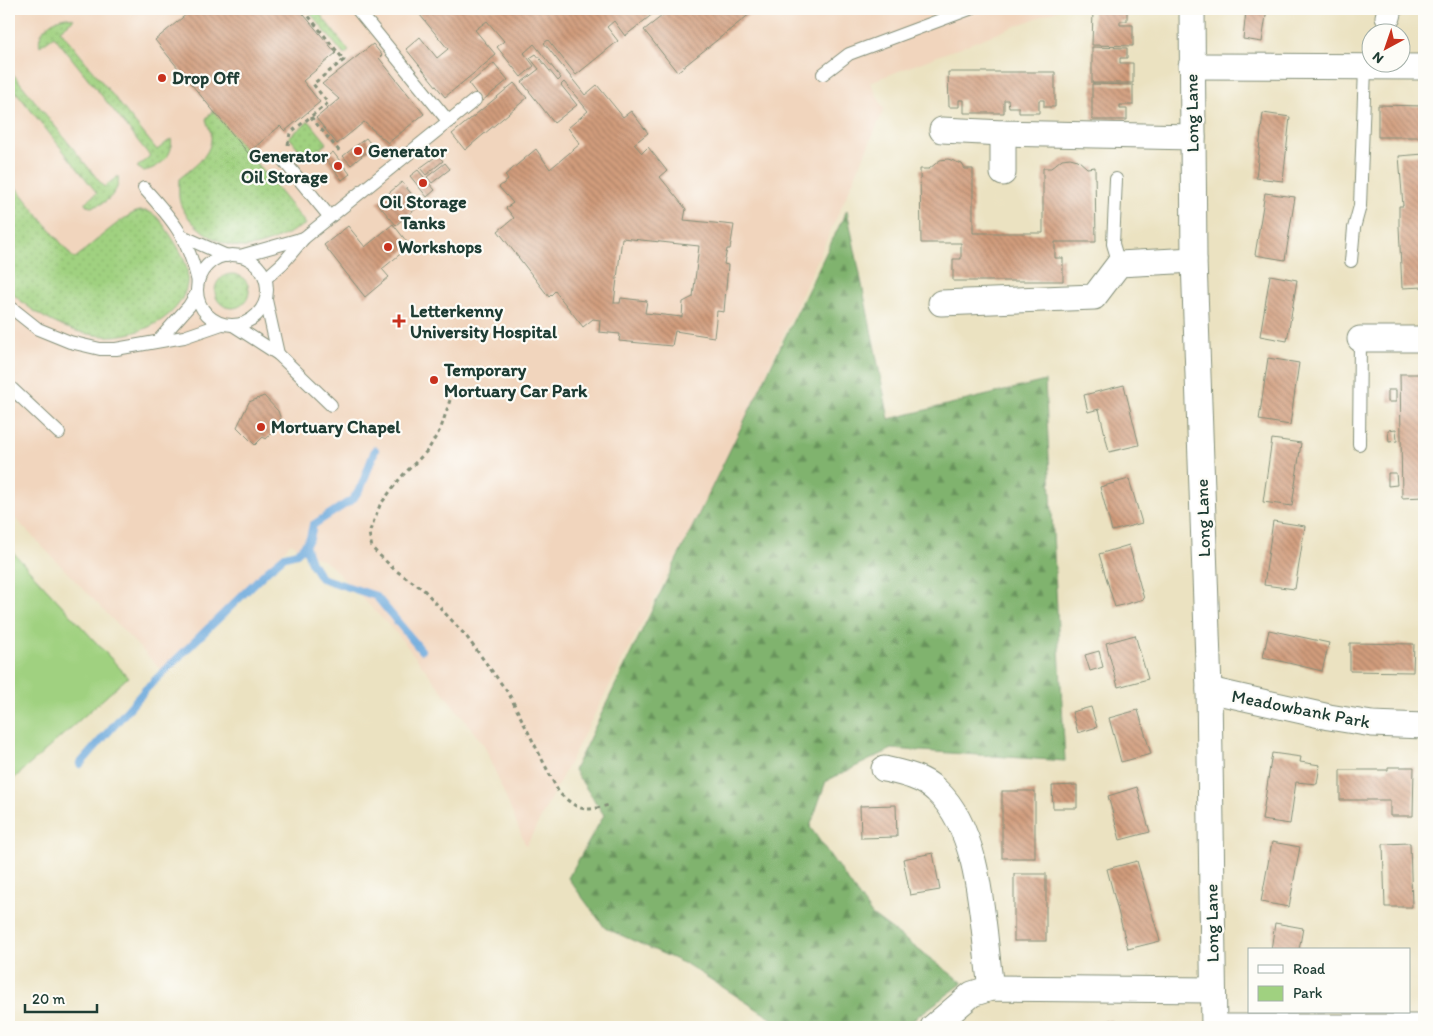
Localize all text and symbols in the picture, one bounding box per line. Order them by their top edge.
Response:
north arrow [1360,22,1410,72]
text: N [1369,48,1387,67]
place label: Drop Off [172,67,240,89]
marker: Drop Off [156,72,168,84]
street label: Long Lane [1180,74,1204,152]
place label: Generator [368,140,448,162]
place label: Generator Oil Storage [241,145,329,188]
marker: Generator [352,145,364,157]
marker: Generator Oil Storage [332,160,344,172]
marker: Oil Storage Tanks [417,177,429,189]
place label: Oil Storage Tanks [379,191,467,234]
place label: Workshops [398,236,482,258]
marker: Workshops [382,241,394,253]
place label: Letterkenny University Hospital [410,300,558,343]
marker: Letterkenny University Hospital [392,314,406,328]
place label: Temporary Mortuary Car Park [443,359,588,402]
marker: Temporary Mortuary Car Park [428,374,440,386]
place label: Mortuary Chapel [271,416,401,438]
marker: Mortuary Chapel [255,421,267,433]
street label: Long Lane [1191,478,1215,558]
street label: Meadowbank Park [1230,685,1373,733]
street label: Long Lane [1200,884,1224,962]
legend [1248,948,1410,1014]
text: Road [1293,960,1326,978]
scale bar [25,981,98,1013]
text: Park [1293,984,1323,1002]
text: 20 m [32,990,66,1008]

